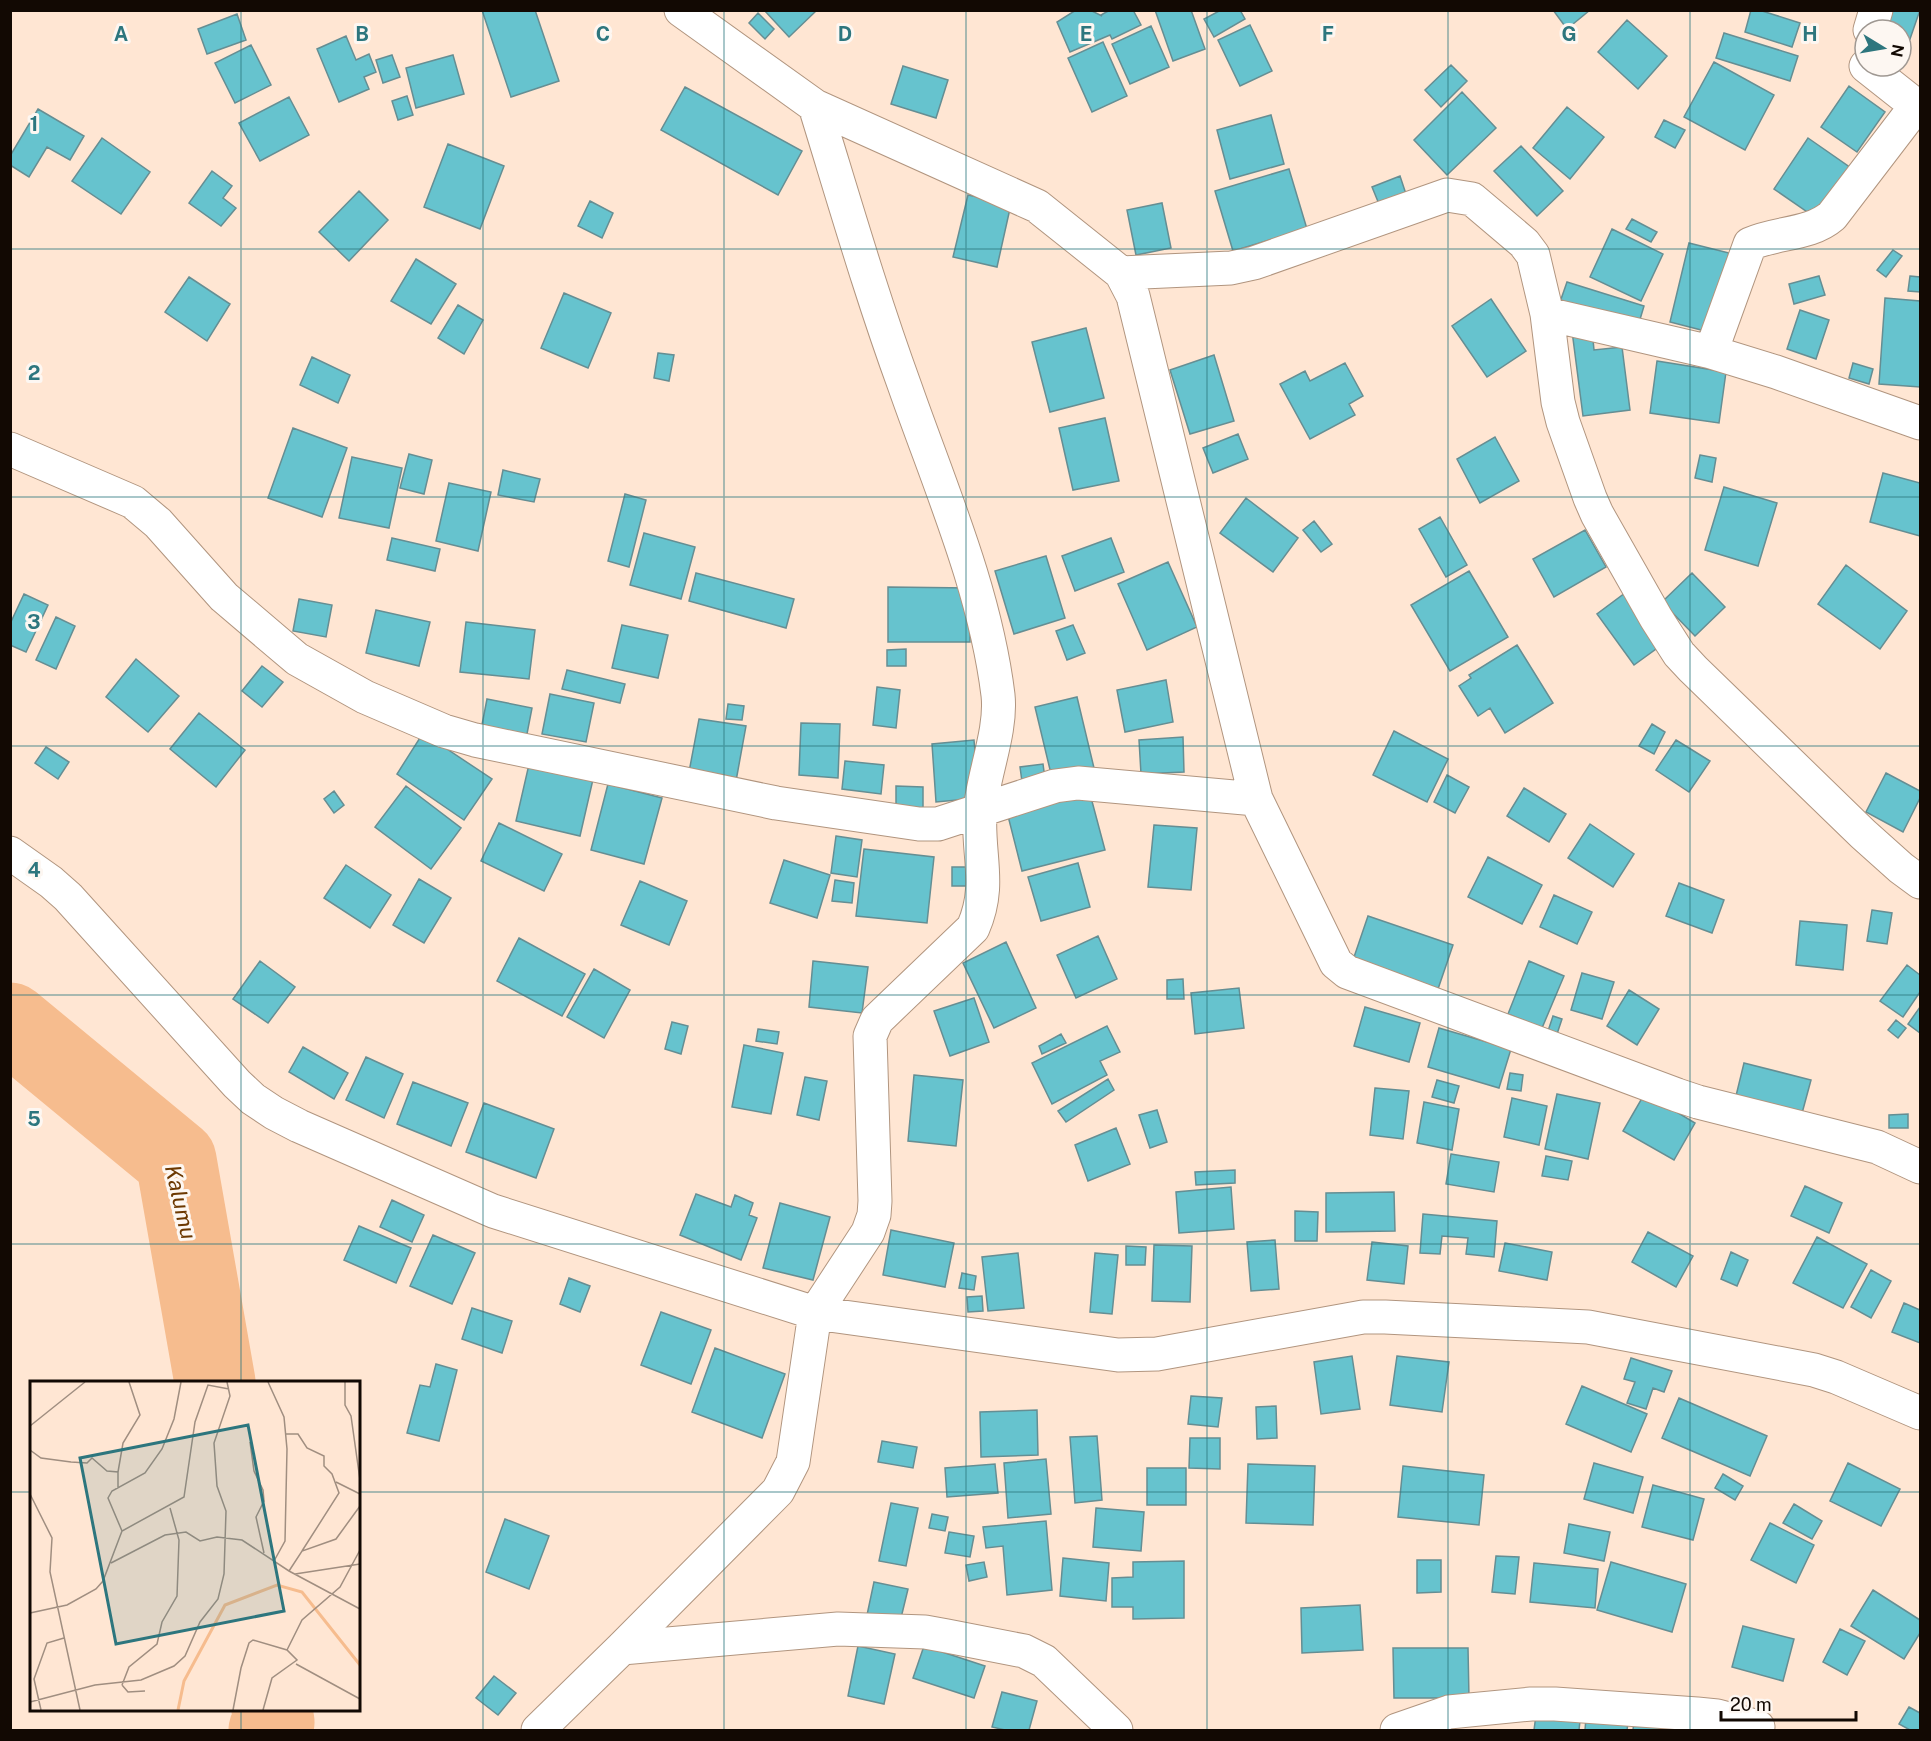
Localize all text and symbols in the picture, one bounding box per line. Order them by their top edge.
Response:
north arrow [1853,18,1913,78]
text: A [114,22,128,46]
text: B [355,22,369,46]
text: C [596,22,610,46]
text: D [838,22,852,46]
text: E [1080,22,1092,46]
text: F [1322,22,1334,46]
text: G [1561,22,1577,46]
text: H [1802,22,1818,46]
text: N [1887,43,1908,59]
text: 1 [30,112,38,136]
text: 2 [28,361,40,385]
text: 3 [27,610,41,634]
text: 4 [27,858,41,882]
text: 5 [27,1107,41,1131]
water label: Kalumu [160,1162,202,1242]
inset map [30,1381,360,1711]
scale bar [1721,1684,1856,1722]
text: 20 m [1730,1694,1772,1715]

